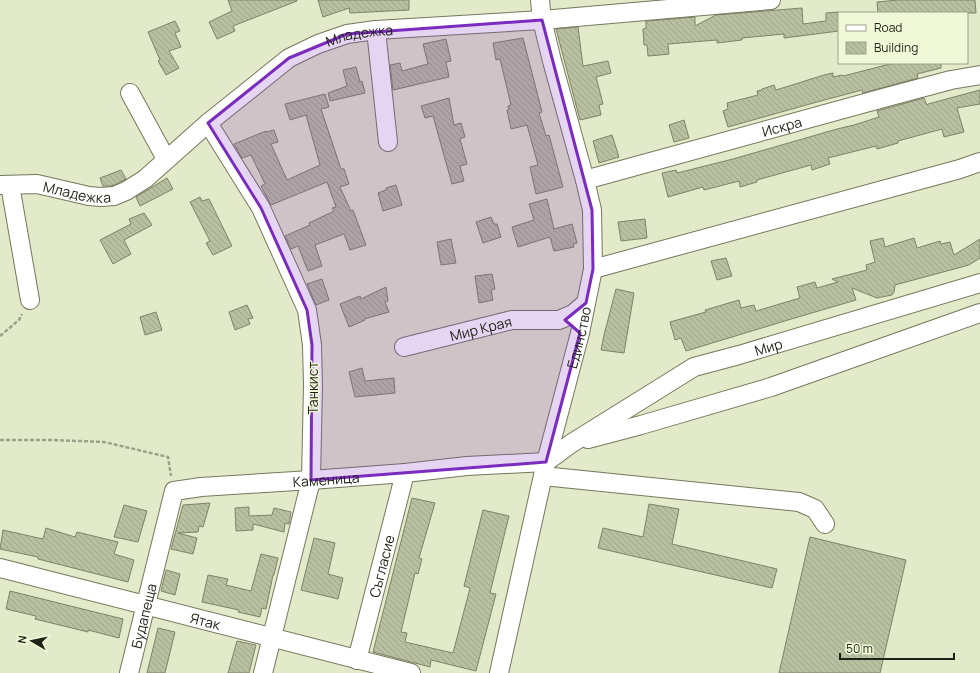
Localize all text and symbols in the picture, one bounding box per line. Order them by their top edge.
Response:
legend [838,12,968,64]
street label: Младежка [323,19,394,50]
text: Road [874,19,902,36]
text: Building [874,39,918,56]
street label: Искра [760,111,804,140]
street label: Младежка [41,176,111,207]
street label: Единство [562,305,595,370]
street label: Мир Края [448,311,514,345]
street label: Мир [752,333,784,359]
street label: Танкист [303,362,322,415]
street label: Каменица [292,467,360,491]
street label: Съгласие [364,533,398,599]
street label: Будапеща [126,581,160,650]
street label: Ятак [188,608,223,634]
north arrow [12,621,52,661]
text: N [14,634,30,644]
scale bar [840,635,954,661]
text: 50 m [846,640,873,657]

